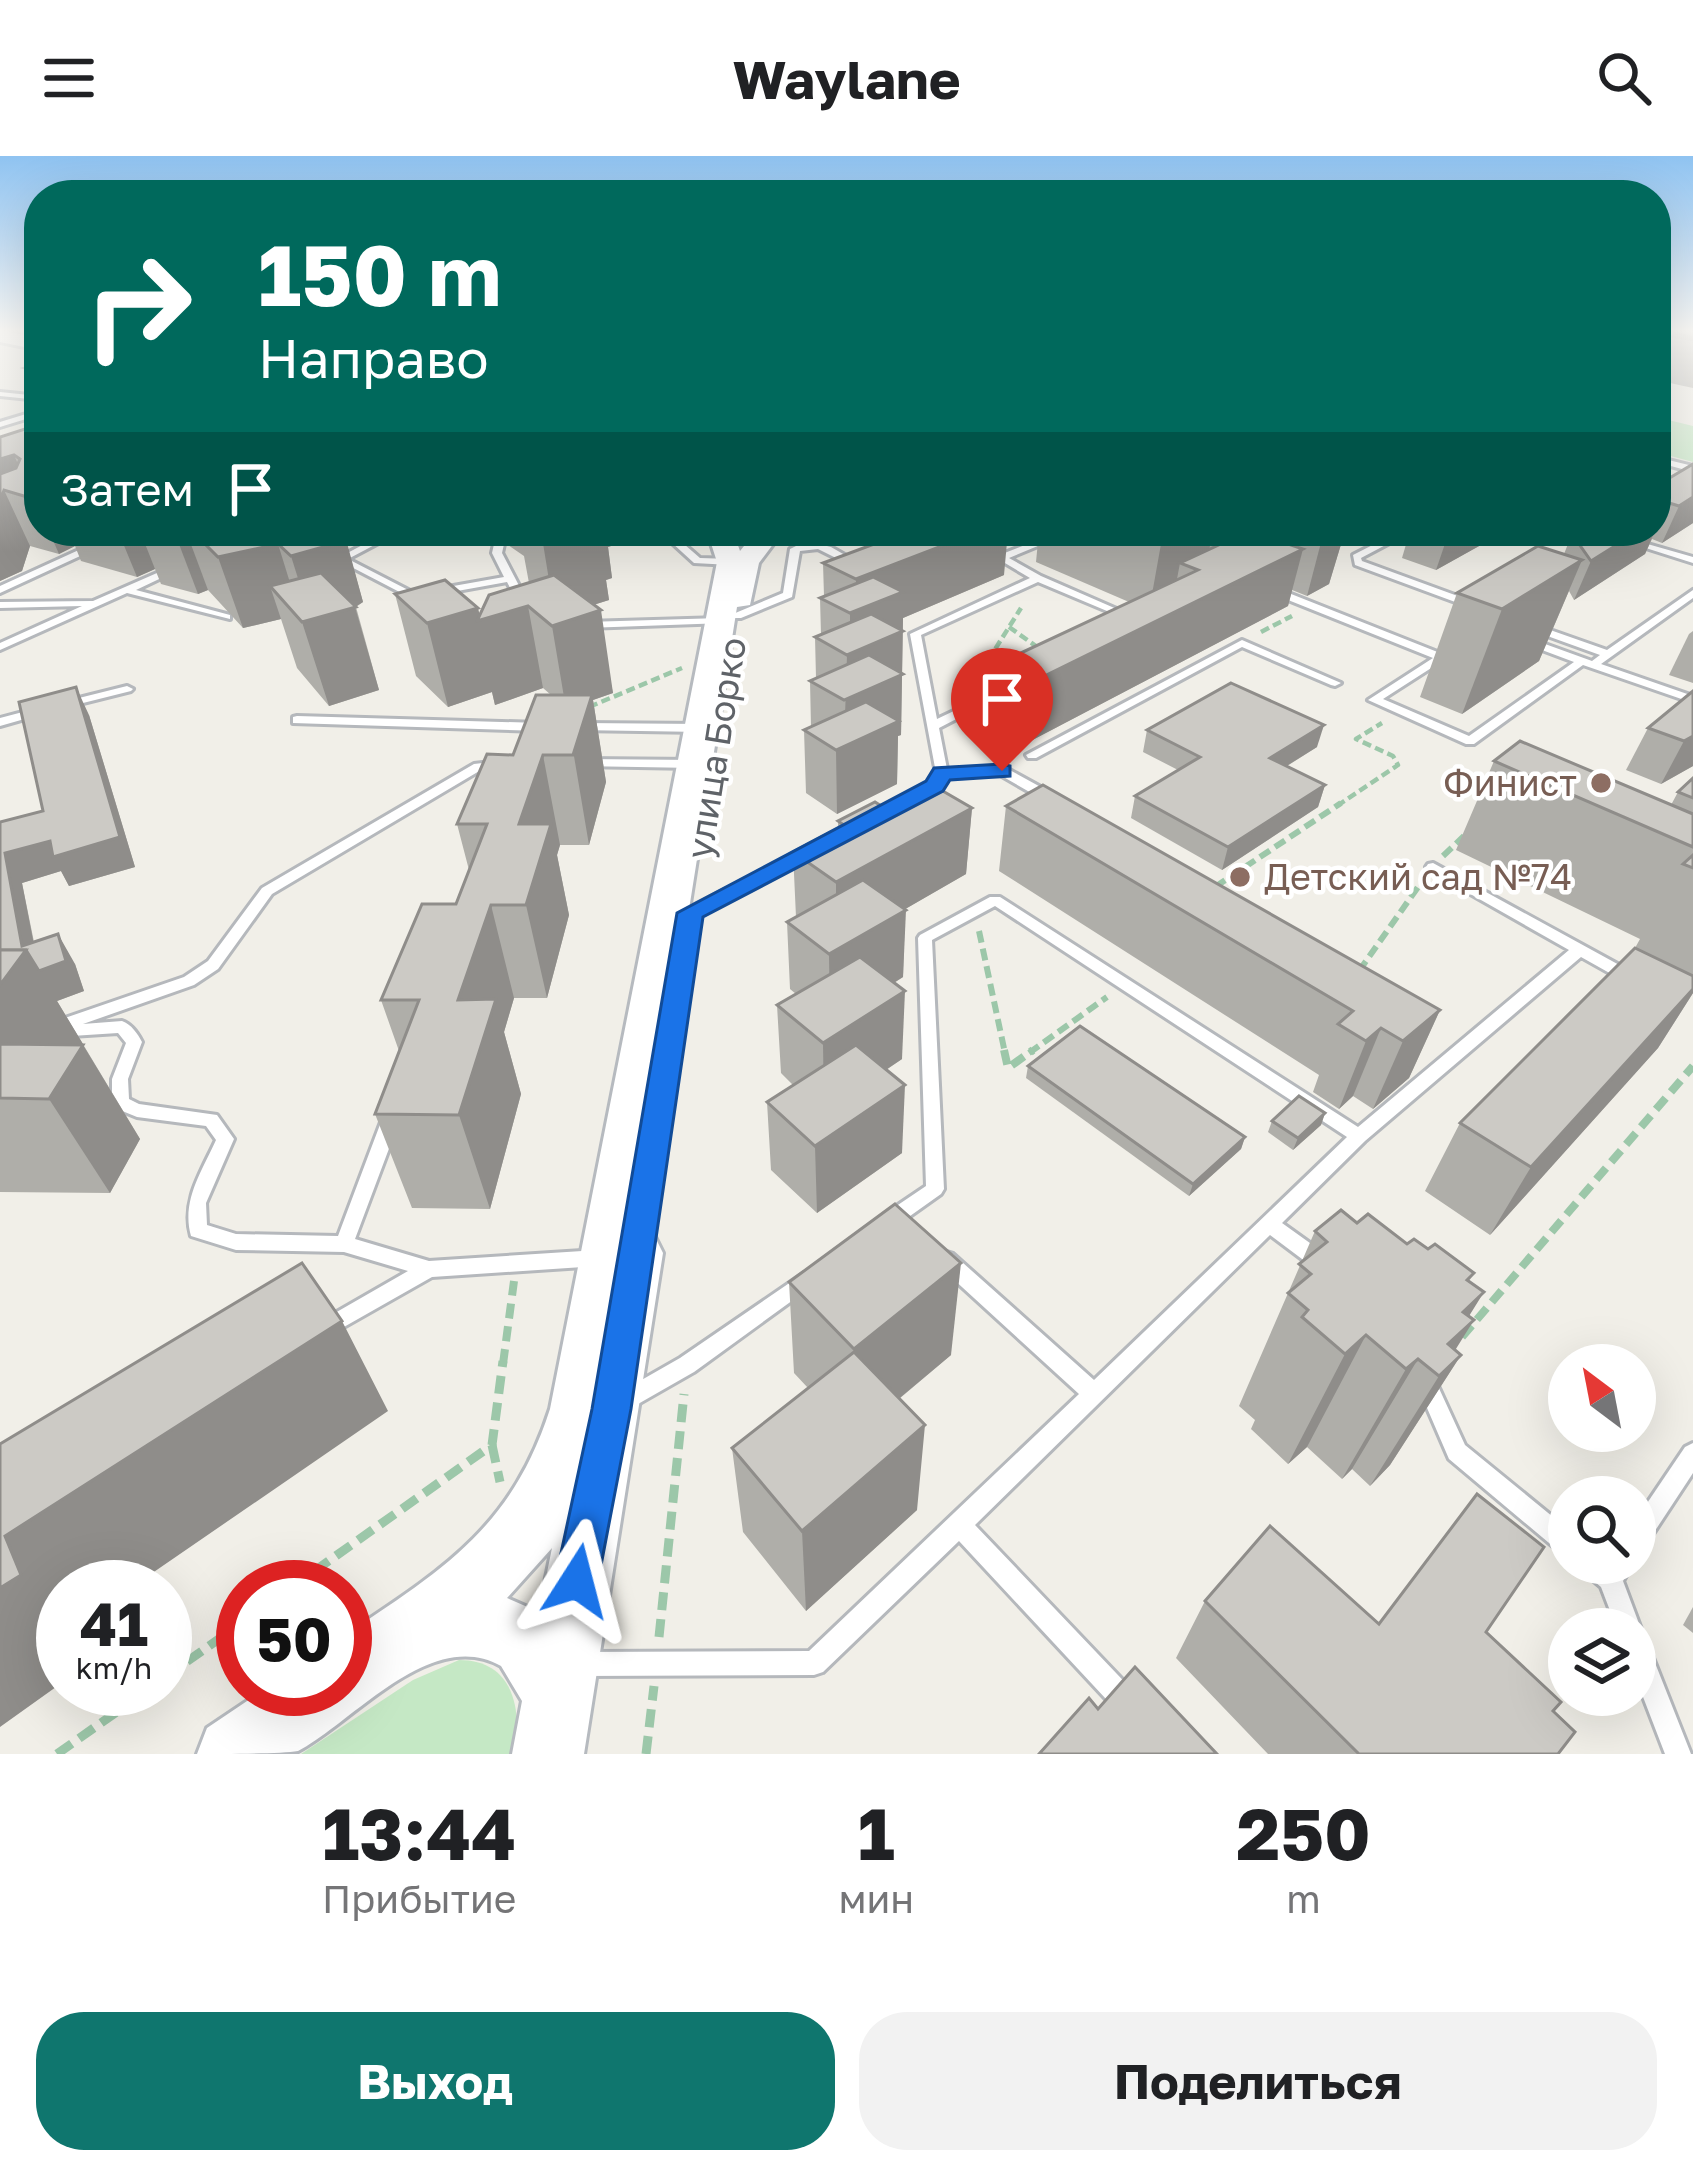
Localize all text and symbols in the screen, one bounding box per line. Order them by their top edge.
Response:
icon: menu [36,45,102,111]
icon: search [1591,45,1657,111]
text: Waylane [732,46,961,111]
text: 150 m [258,224,502,324]
icon: right [60,228,216,384]
text: Направо [258,325,489,390]
icon: arrive [218,456,284,522]
text: Затем [60,462,194,516]
street label: улица Борко [677,634,754,862]
pin [951,648,1053,771]
icon: arrive [969,666,1035,732]
place label: Финист [1443,761,1577,804]
marker: Финист [1588,770,1614,796]
place label: Детский сад №74 [1264,855,1572,898]
marker: Детский сад №74 [1227,864,1253,890]
north arrow [1548,1344,1656,1452]
map controls [1548,1344,1656,1716]
button: search [1548,1476,1656,1584]
position arrow [514,1518,640,1644]
speed limit sign: 50 [216,1560,372,1716]
text: 41 [80,1587,148,1659]
button: layers [1548,1608,1656,1716]
text: km/h [76,1650,152,1686]
text: 13:44 [322,1789,516,1876]
text: 1 [858,1789,895,1876]
text: 250 [1236,1789,1371,1876]
text: Прибытие [322,1875,516,1922]
text: мин [838,1875,914,1922]
text: m [1286,1875,1321,1922]
button: Выход [36,2012,835,2150]
button: Поделиться [859,2012,1657,2150]

